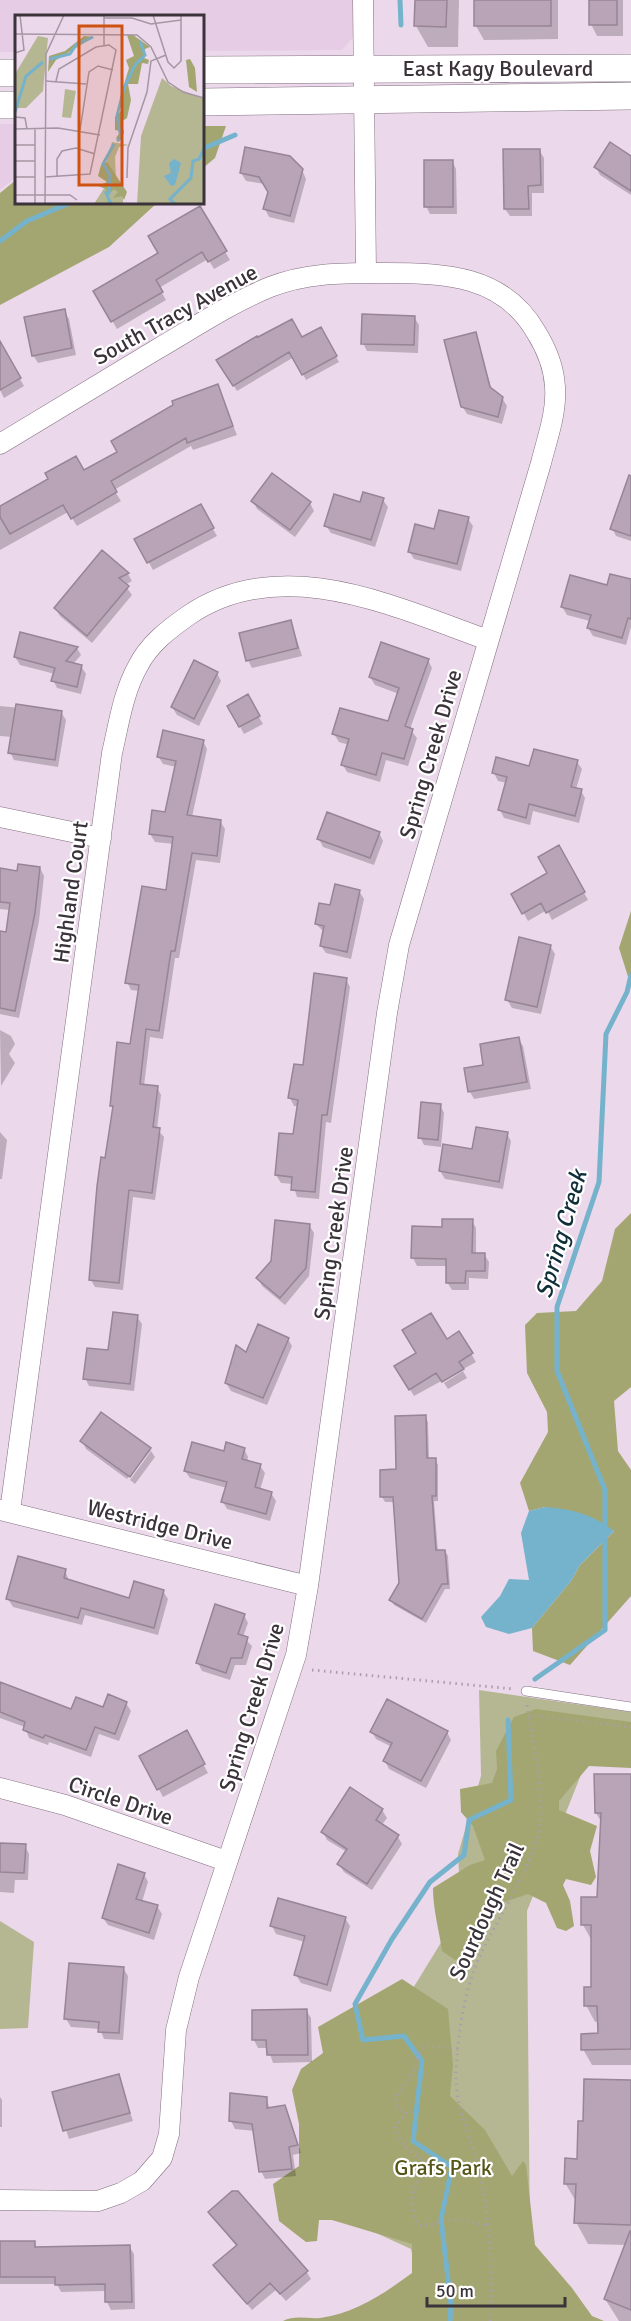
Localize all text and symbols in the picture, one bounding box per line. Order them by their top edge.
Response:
inset map [15,15,204,204]
street label: East Kagy Boulevard [403,55,594,82]
street label: South Tracy Avenue [89,258,262,371]
street label: Spring Creek Drive [393,666,468,842]
street label: Highland Court [47,819,94,965]
street label: Spring Creek Drive [308,1145,359,1322]
water label: Spring Creek [528,1165,594,1301]
street label: Westridge Drive [84,1493,235,1556]
street label: Spring Creek Drive [213,1620,290,1795]
street label: Circle Drive [65,1770,177,1831]
street label: Sourdough Trail [443,1838,530,1984]
park label: Grafs Park [394,2154,492,2181]
scale bar [427,2270,565,2308]
text: 50 m [436,2280,474,2302]

